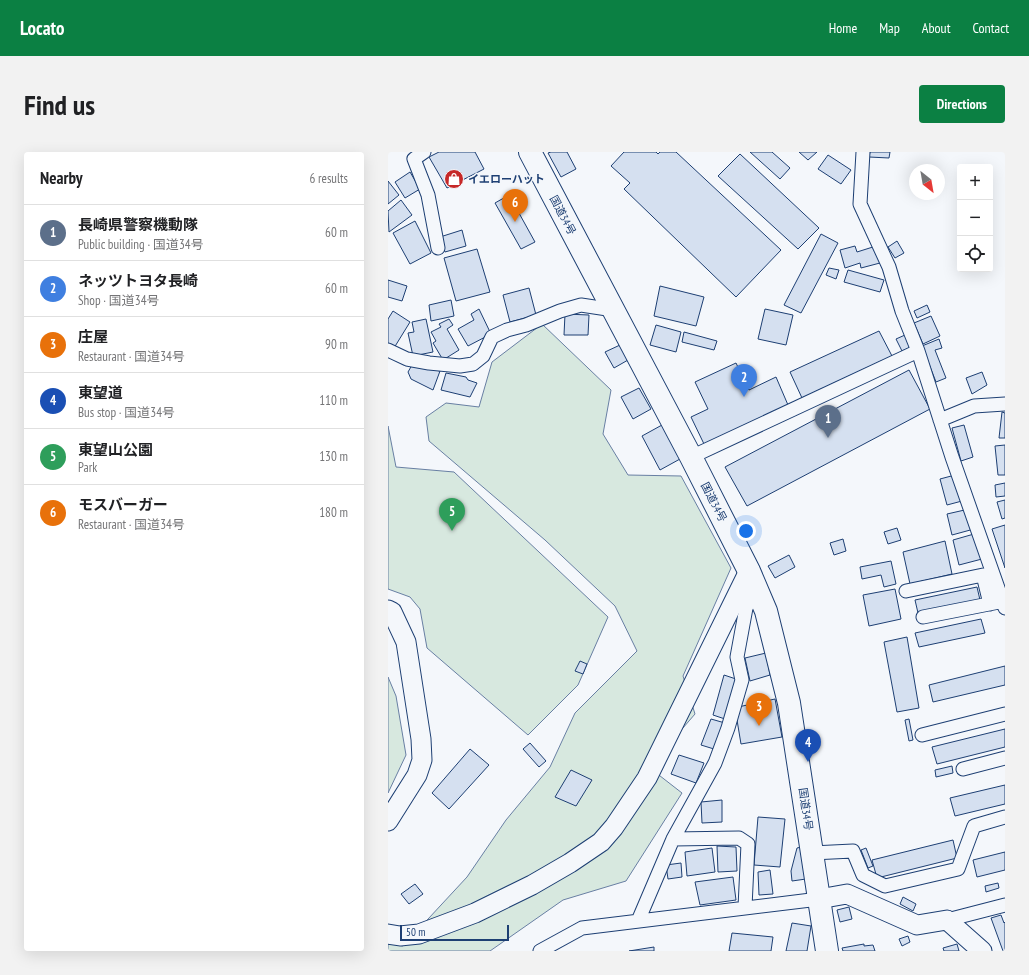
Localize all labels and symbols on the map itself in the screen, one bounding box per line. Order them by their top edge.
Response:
north arrow [909,164,945,200]
shop icon: イエローハット [443,168,465,190]
place label: イエローハット [468,172,545,186]
pin: 6 [502,189,528,222]
street label: 国道34号 [547,193,579,237]
pin: 2 [731,364,757,397]
pin: 1 [815,405,841,438]
street label: 国道34号 [698,480,730,524]
pin: 5 [439,498,465,531]
your location [736,521,756,541]
pin: 3 [746,693,772,726]
pin: 4 [795,729,821,762]
street label: 国道34号 [796,787,816,831]
scale bar [400,923,509,942]

